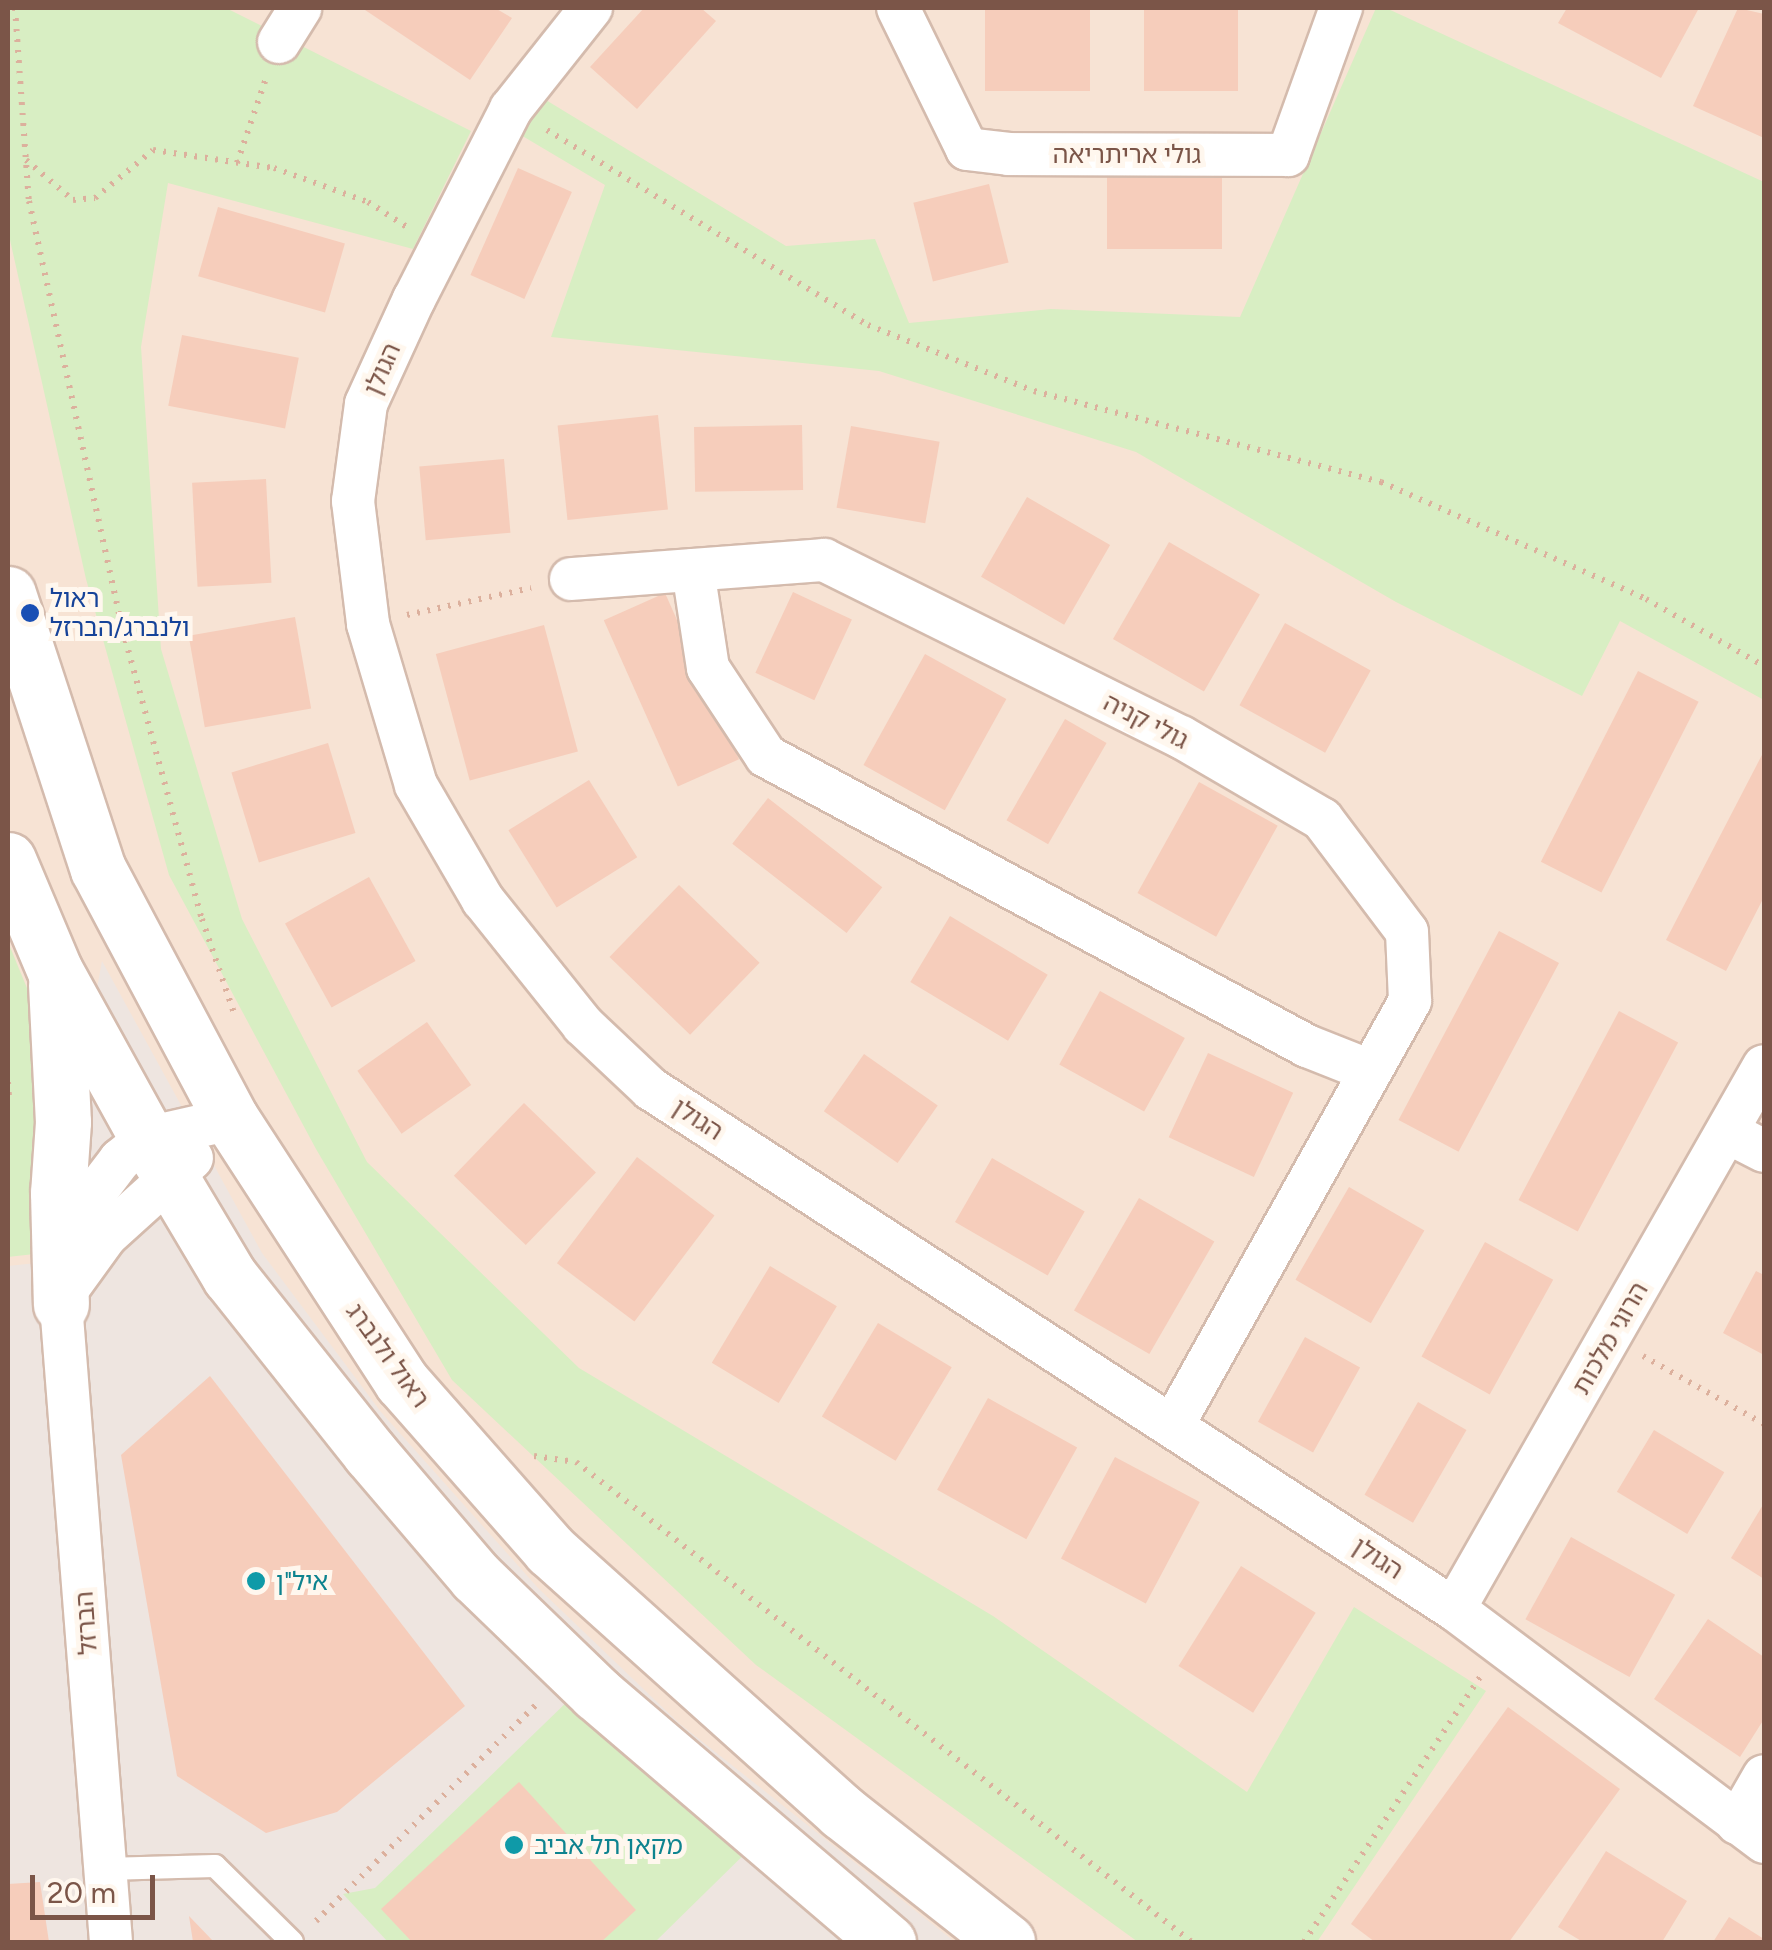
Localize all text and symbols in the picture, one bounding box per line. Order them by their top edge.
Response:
street label: גולי אריתריאה [1053,139,1201,169]
street label: הגולן [357,338,407,400]
place label: ראול ולנברג/הברזל [50,584,190,643]
marker: ראול ולנברג/הברזל [19,602,41,624]
street label: גולי קניה [1099,687,1193,755]
street label: הגולן [667,1092,729,1146]
street label: הרוגי מלכות [1566,1276,1654,1400]
street label: ראול ולנברג [340,1297,436,1413]
street label: הגולן [1347,1531,1409,1585]
place label: איל"ן [276,1566,328,1596]
marker: איל"ן [245,1570,267,1592]
street label: הברזל [69,1590,103,1656]
place label: מקאן תל אביב [534,1830,683,1860]
marker: מקאן תל אביב [503,1834,525,1856]
scale bar [35,1855,160,1917]
text: 20 m [47,1874,116,1911]

